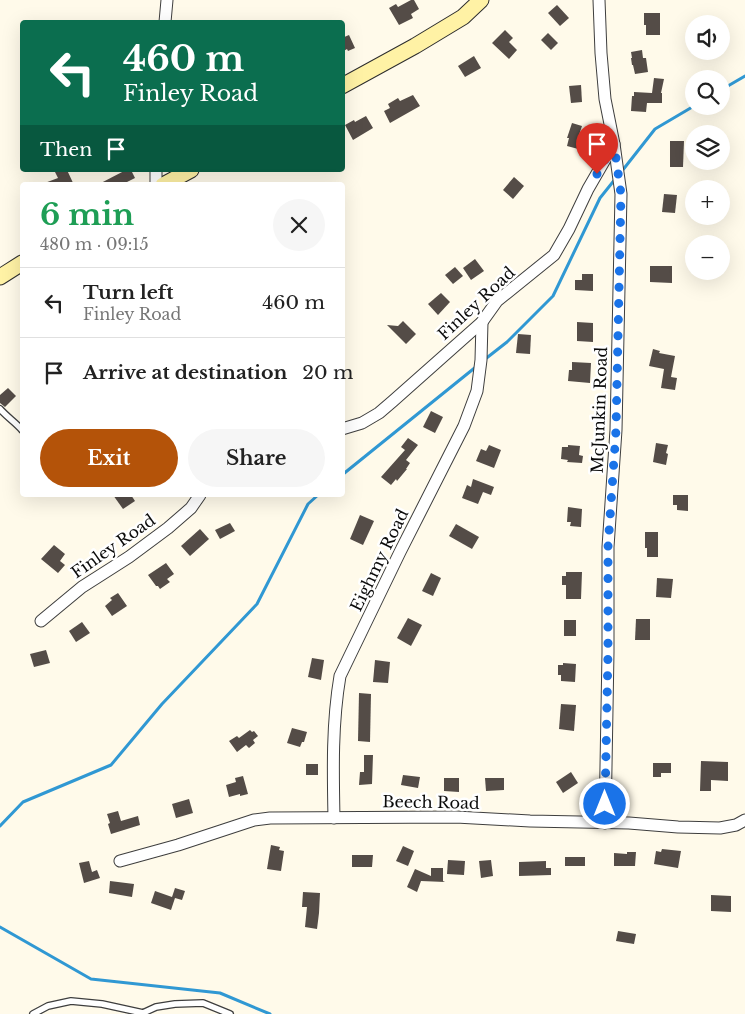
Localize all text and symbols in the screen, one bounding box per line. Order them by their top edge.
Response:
map controls [685,15,730,280]
button: sound [685,15,730,60]
text: 460 m [123,37,244,80]
icon: left [40,40,105,105]
button: search [685,70,730,115]
text: Finley Road [123,80,258,107]
pin [576,123,618,174]
button: layers [685,125,730,170]
icon: arrive [583,130,611,158]
icon: arrive [102,135,130,163]
text: Then [40,138,92,161]
button: + [685,180,730,225]
text: 6 min [40,196,134,233]
button: close [273,199,325,251]
text: 480 m · 09:15 [40,234,148,254]
button: − [685,235,730,280]
street label: Finley Road [433,262,519,344]
text: Turn left [83,281,174,304]
icon: left [40,289,68,317]
text: 460 m [262,291,325,314]
text: Finley Road [83,304,181,324]
street label: McJunkin Road [587,346,611,474]
icon: arrive [40,359,68,387]
text: Arrive at destination [83,361,287,384]
text: 20 m [302,361,353,384]
button: Exit [40,429,178,487]
button: Share [188,429,325,487]
street label: Eighmy Road [346,505,412,614]
street label: Finley Road [67,510,159,582]
position arrow [578,777,630,829]
street label: Beech Road [382,791,480,813]

